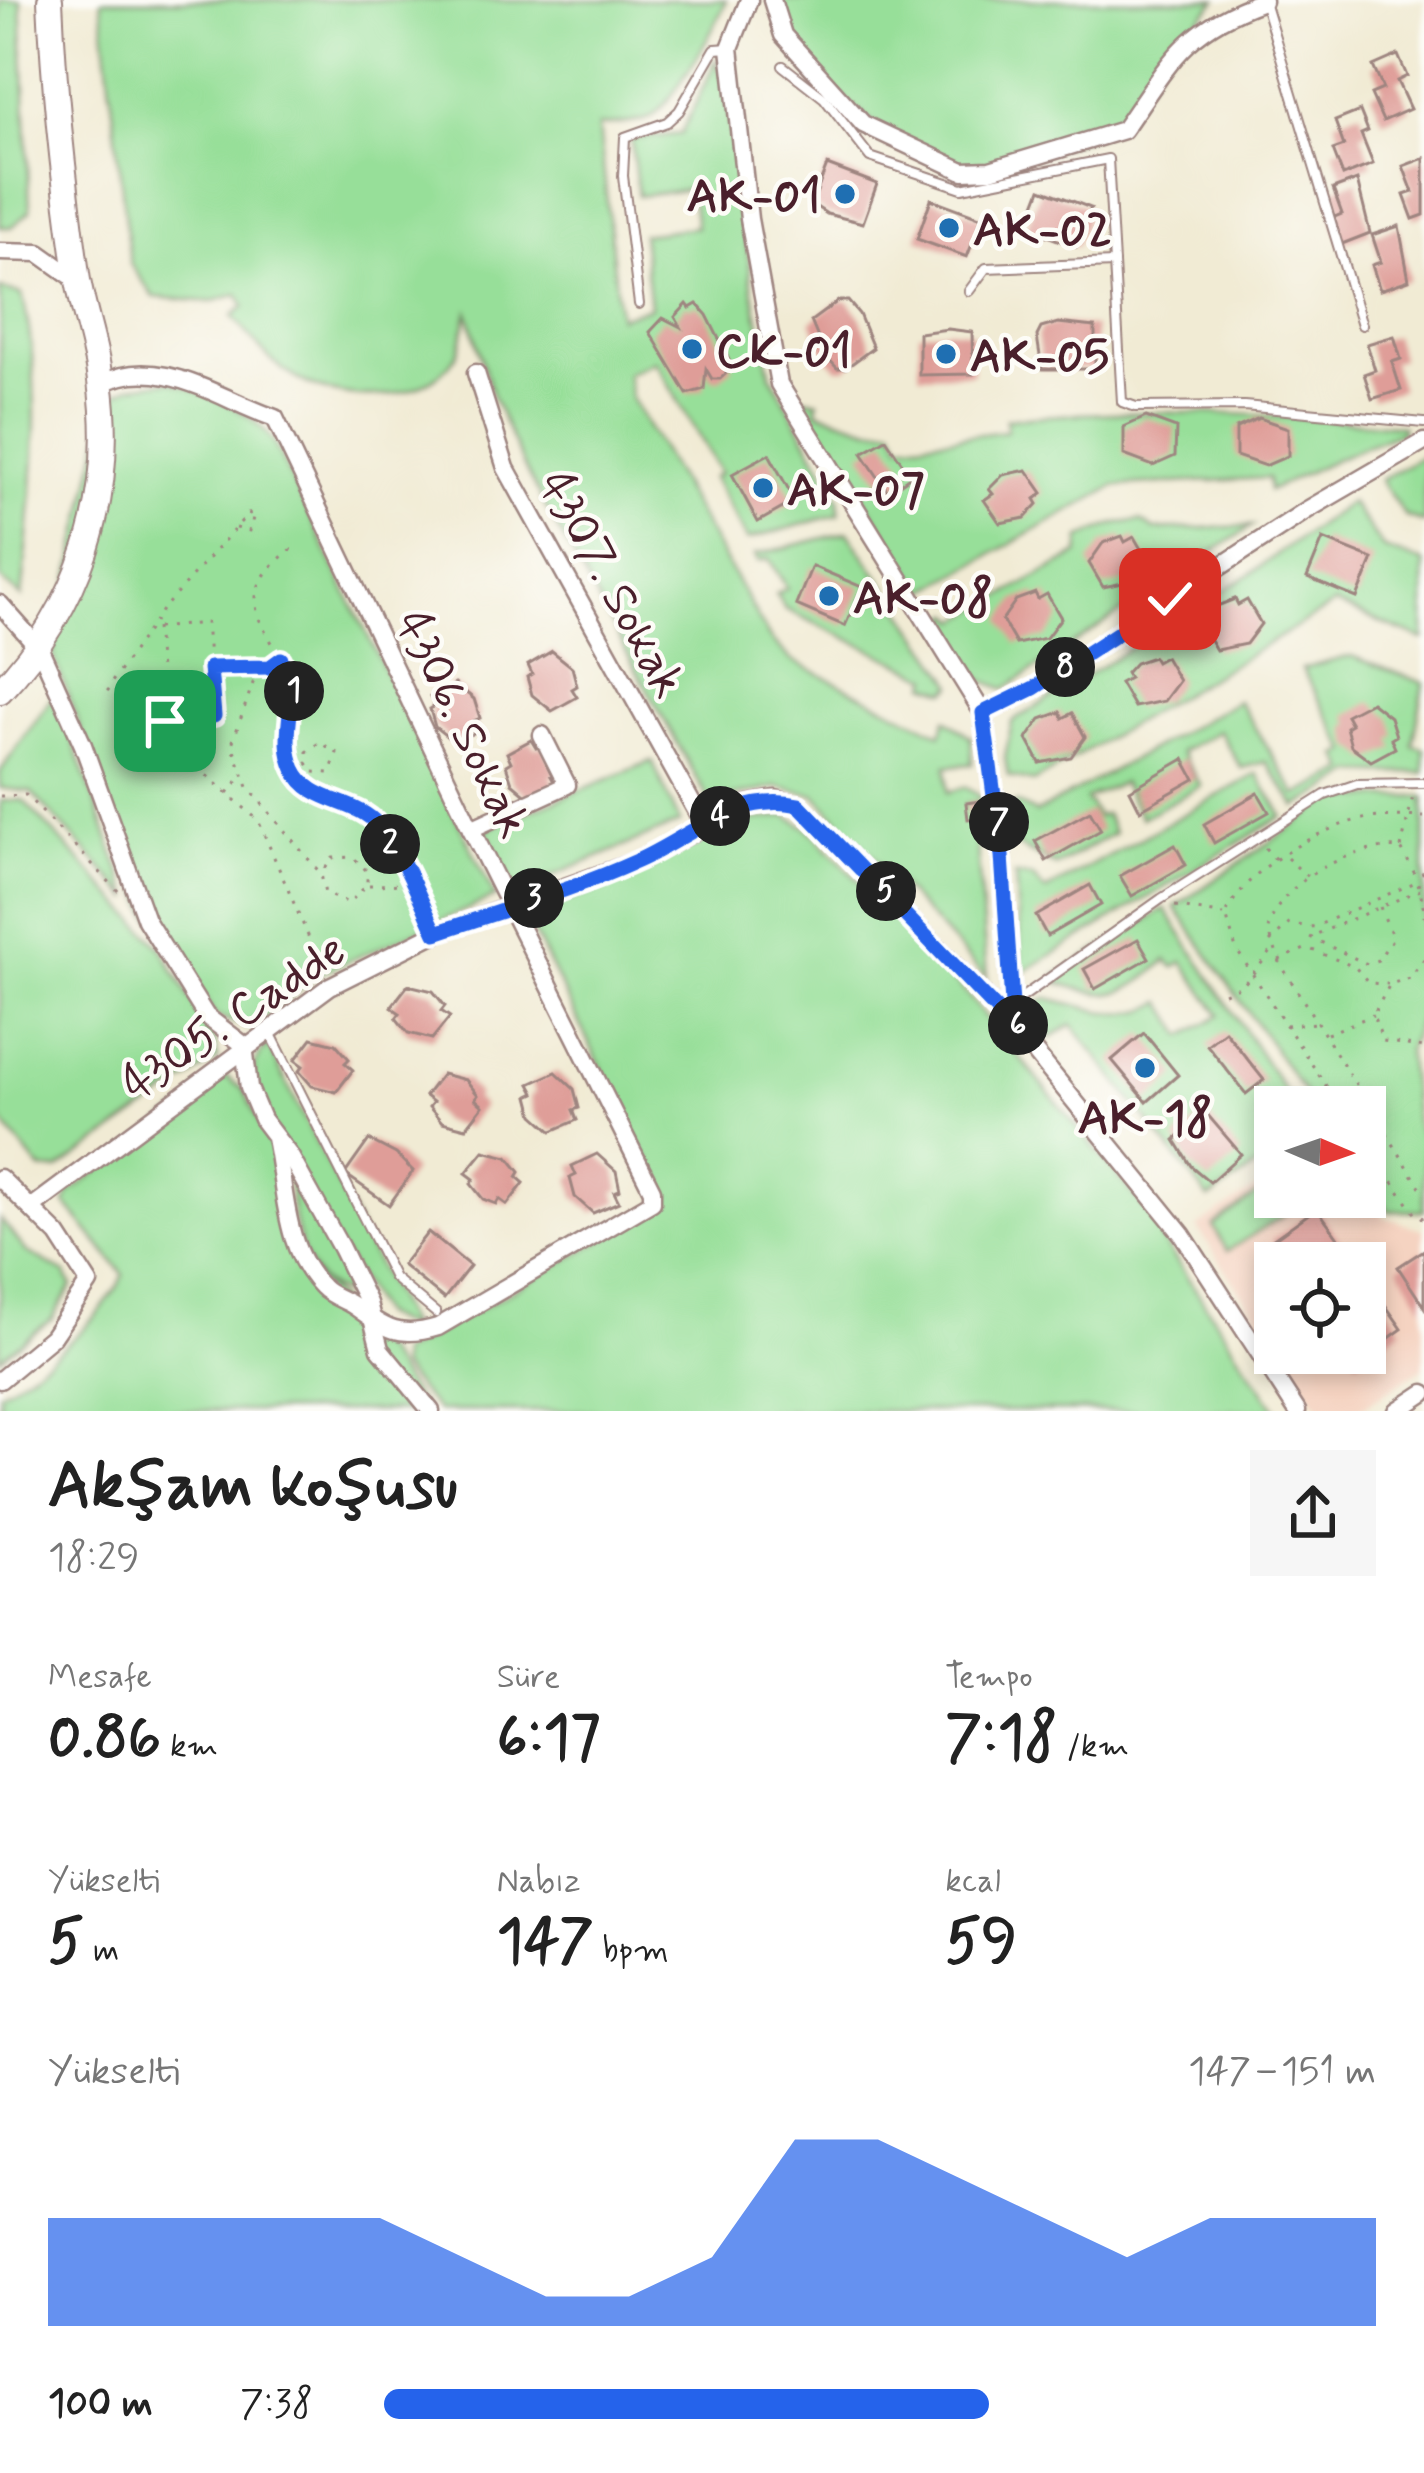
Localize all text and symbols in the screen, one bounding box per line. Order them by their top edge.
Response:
place label: AK-01 [687,166,821,229]
marker: AK-01 [832,181,858,207]
place label: AK-02 [973,200,1112,263]
marker: AK-02 [936,215,962,241]
place label: CK-01 [716,321,852,384]
place label: AK-05 [970,326,1109,389]
marker: CK-01 [679,336,705,362]
marker: AK-05 [933,341,959,367]
street label: 4307. Sokak [523,460,699,710]
place label: AK-07 [787,460,925,523]
marker: AK-07 [750,475,776,501]
pin [1119,548,1221,650]
icon: check [1137,566,1203,632]
place label: AK-08 [853,568,993,631]
marker: AK-08 [816,583,842,609]
street label: 4306. Sokak [380,600,544,849]
pin: 8 [1035,637,1095,697]
text: 8 [1056,645,1074,689]
pin: 1 [264,661,324,721]
text: 1 [287,669,301,713]
pin [114,670,216,772]
icon: arrive [132,688,198,754]
pin: 4 [690,786,750,846]
pin: 7 [969,792,1029,852]
text: 4 [710,794,730,838]
text: 7 [989,800,1009,844]
pin: 2 [360,814,420,874]
text: 2 [382,822,398,866]
pin: 5 [856,861,916,921]
pin: 3 [504,868,564,928]
text: 5 [876,869,896,913]
text: 3 [527,876,541,920]
street label: 4305. Cadde [109,920,359,1116]
pin: 6 [988,995,1048,1055]
text: 6 [1010,1003,1026,1047]
marker: AK-18 [1132,1055,1158,1081]
north arrow [1254,1086,1386,1218]
map controls [1254,1086,1386,1374]
place label: AK-18 [1078,1088,1212,1151]
button: locate [1254,1242,1386,1374]
text: Akşam koşusu [48,1445,458,1531]
button: share [1250,1450,1376,1576]
text: 18:29 [48,1533,140,1584]
text: Mesafe [48,1656,152,1700]
text: Süre [497,1656,560,1700]
text: Tempo [945,1656,1033,1700]
text: 0.86 [48,1700,161,1779]
text: 6:17 [497,1700,600,1779]
text: 7:18 [945,1700,1057,1779]
text: km [161,1725,218,1769]
text: /km [1057,1725,1129,1769]
text: Yükselti [48,1860,160,1904]
text: Nabız [497,1860,580,1904]
text: kcal [945,1860,1001,1904]
text: 5 [48,1904,84,1983]
text: 147 [497,1904,593,1983]
text: 59 [945,1904,1017,1983]
text: m [84,1929,119,1973]
text: bpm [593,1929,669,1973]
text: Yükselti [48,2047,180,2098]
text: 147–151 m [1188,2047,1376,2098]
text: 100 m [48,2379,153,2430]
text: 7:38 [240,2379,313,2430]

